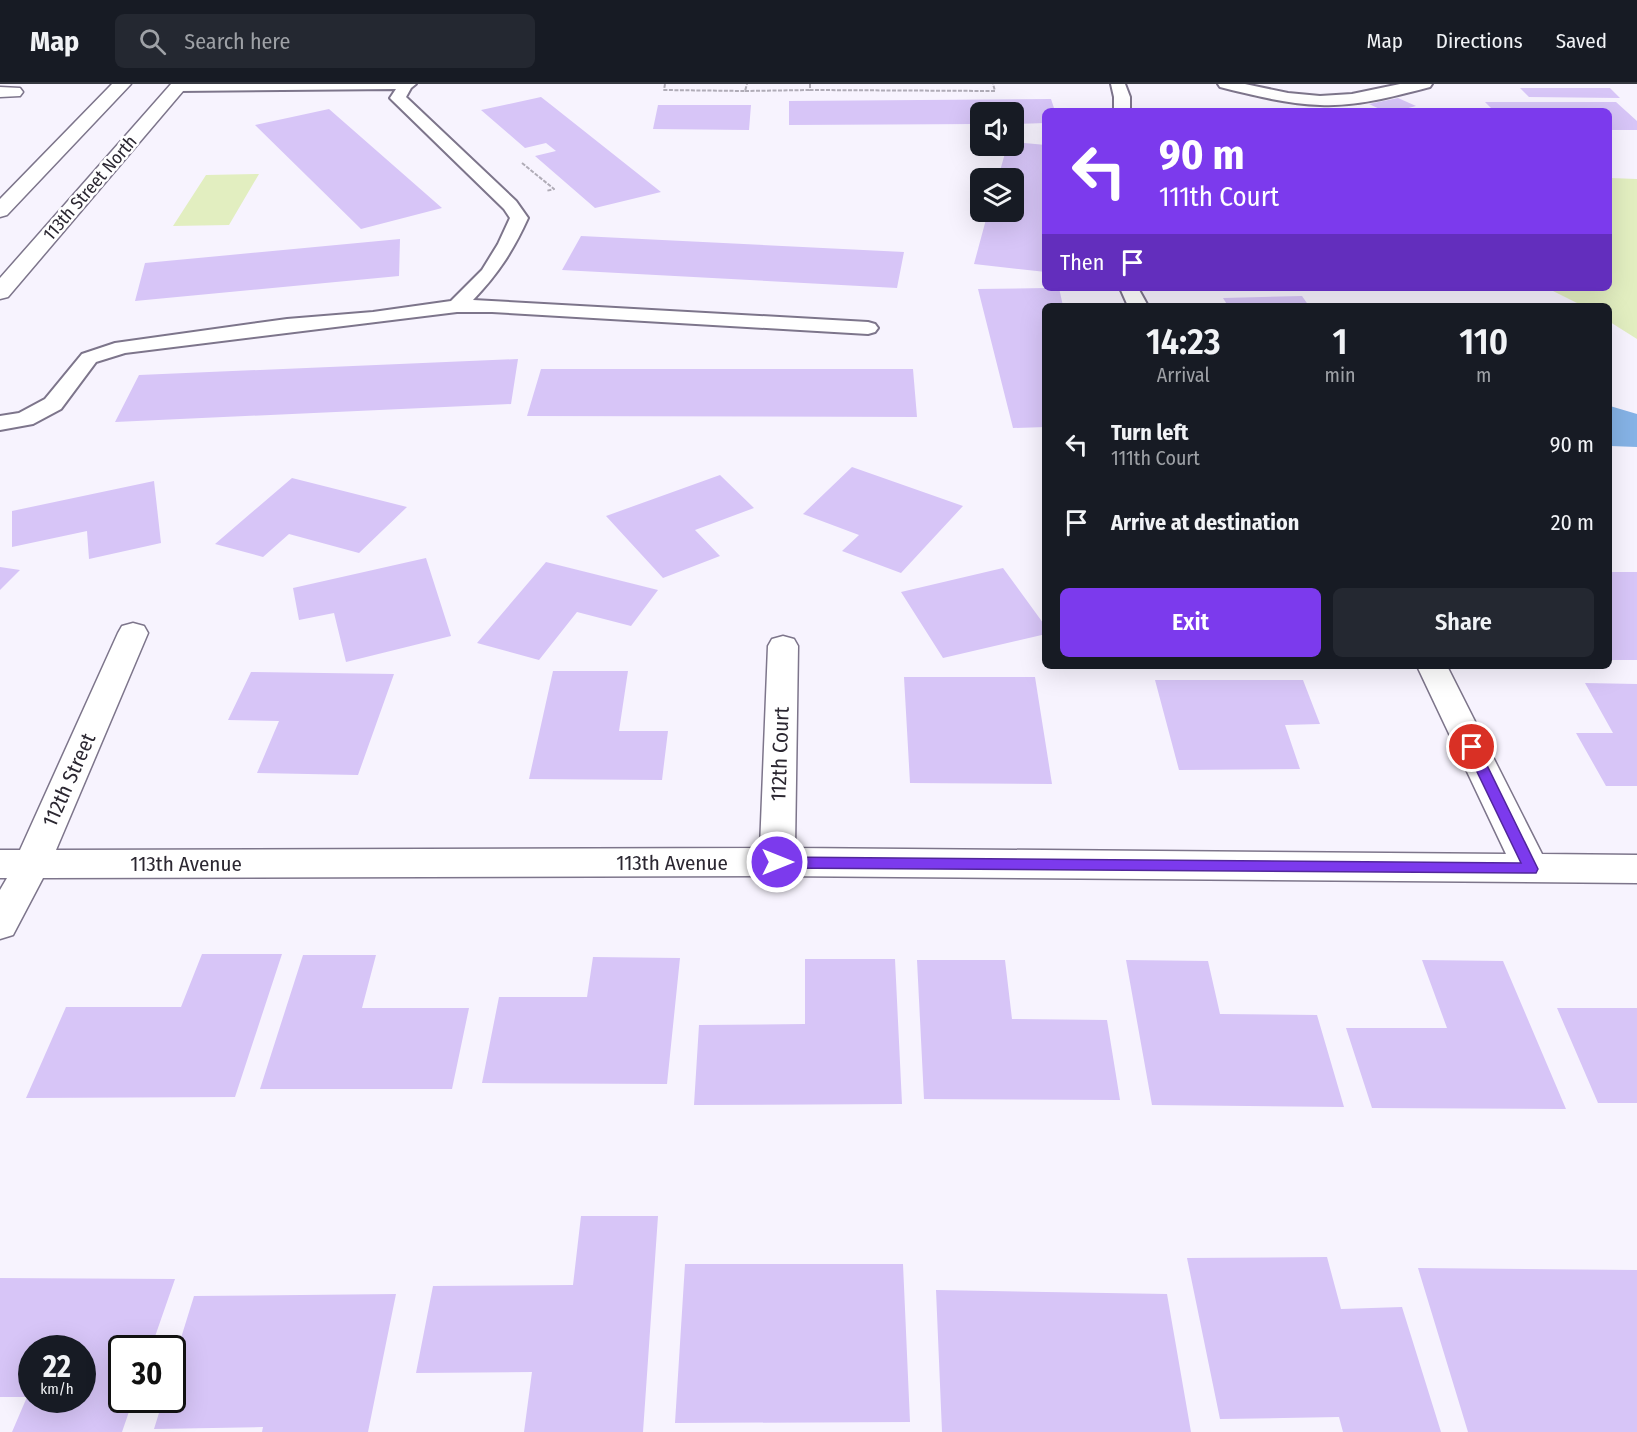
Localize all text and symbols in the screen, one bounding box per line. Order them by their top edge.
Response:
search box [115,14,535,68]
text: Map [30,25,79,58]
icon: search [136,25,169,58]
text: Search here [184,28,290,55]
text: Map [1366,28,1403,54]
text: Directions [1436,28,1523,54]
text: Saved [1556,28,1607,54]
map controls [970,102,1024,222]
button: sound [970,102,1024,156]
text: 90 m [1159,130,1244,180]
street label: 113th Street North [38,131,142,245]
icon: left [1060,132,1138,210]
button: layers [970,168,1024,222]
text: 111th Court [1159,181,1279,213]
icon: arrive [1116,246,1149,279]
text: Then [1060,249,1104,276]
text: 14:23 [1146,320,1221,364]
text: 1 [1332,320,1347,364]
text: 110 [1459,320,1508,364]
text: Arrival [1157,363,1210,387]
text: min [1325,363,1355,387]
text: m [1476,363,1491,387]
text: Turn left [1111,419,1189,446]
icon: left [1060,428,1093,461]
text: 90 m [1550,431,1594,458]
text: 111th Court [1111,446,1200,470]
icon: arrive [1060,506,1093,539]
text: Arrive at destination [1111,509,1299,536]
text: 20 m [1551,509,1594,536]
button: Exit [1060,588,1321,657]
button: Share [1333,588,1594,657]
street label: 112th Court [765,706,795,802]
pin [1446,721,1497,772]
street label: 112th Street [37,729,101,831]
icon: arrive [1455,730,1488,763]
position arrow [745,830,809,894]
street label: 113th Avenue [616,850,728,876]
street label: 113th Avenue [130,851,242,877]
speed limit sign: 30 [108,1335,186,1413]
text: 22 [43,1349,71,1385]
text: km/h [40,1380,74,1398]

